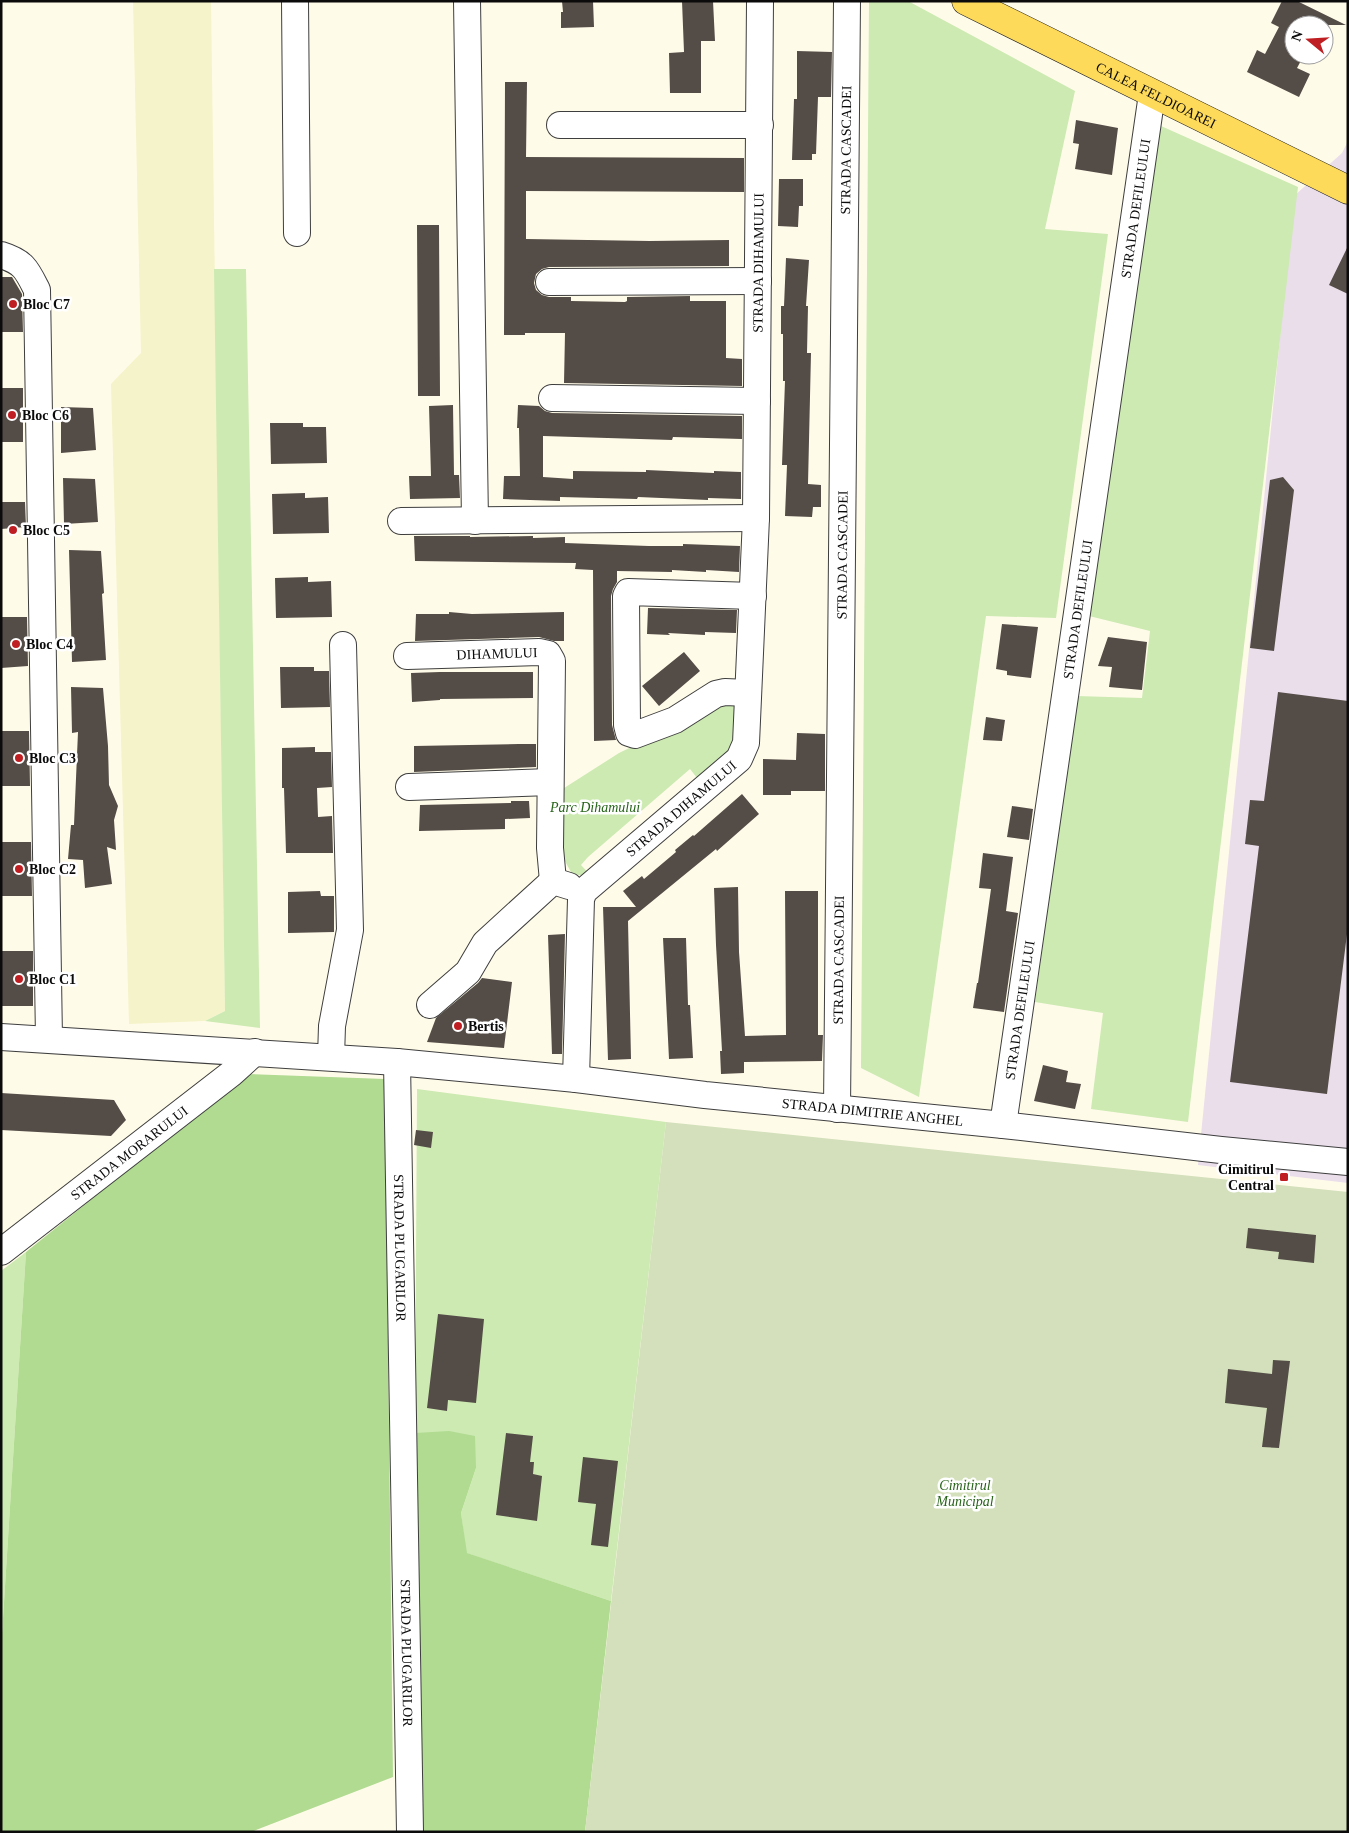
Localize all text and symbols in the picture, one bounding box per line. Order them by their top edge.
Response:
north arrow [1284,15,1334,65]
text: N [1288,29,1306,43]
street label: CALEA FELDIOAREI [1093,59,1219,132]
street label: STRADA CASCADEI [838,85,854,215]
street label: STRADA DEFILEULUI [1118,138,1153,279]
street label: STRADA DIHAMULUI [750,193,767,333]
place label: Bloc C7 [23,297,70,312]
marker: Bloc C7 [7,298,19,310]
place label: Bloc C6 [22,408,69,423]
marker: Bloc C6 [6,409,18,421]
street label: STRADA CASCADEI [834,490,851,620]
place label: Bloc C5 [23,523,70,538]
marker: Bloc C5 [7,524,19,536]
street label: STRADA DEFILEULUI [1061,538,1096,680]
place label: Bloc C4 [26,637,73,652]
marker: Bloc C4 [10,638,22,650]
street label: DIHAMULUI [456,645,538,662]
place label: Bloc C3 [29,751,76,766]
marker: Bloc C3 [13,752,25,764]
street label: STRADA DIHAMULUI [623,758,740,860]
park label: Parc Dihamului [549,800,640,815]
place label: Bloc C2 [29,862,76,877]
marker: Bloc C2 [13,863,25,875]
street label: STRADA CASCADEI [831,895,847,1025]
street label: STRADA DEFILEULUI [1003,939,1038,1081]
place label: Bloc C1 [29,972,76,987]
marker: Bloc C1 [13,973,25,985]
place label: Bertis [468,1019,504,1034]
marker: Bertis [452,1020,464,1032]
street label: STRADA DIMITRIE ANGHEL [781,1096,964,1129]
street label: STRADA MORARULUI [68,1103,191,1203]
place label: Cimitirul Central [1218,1162,1274,1193]
marker: Cimitirul Central [1278,1171,1290,1183]
street label: STRADA PLUGARILOR [391,1174,408,1323]
park label: Cimitirul Municipal [935,1478,994,1509]
street label: STRADA PLUGARILOR [398,1579,415,1727]

